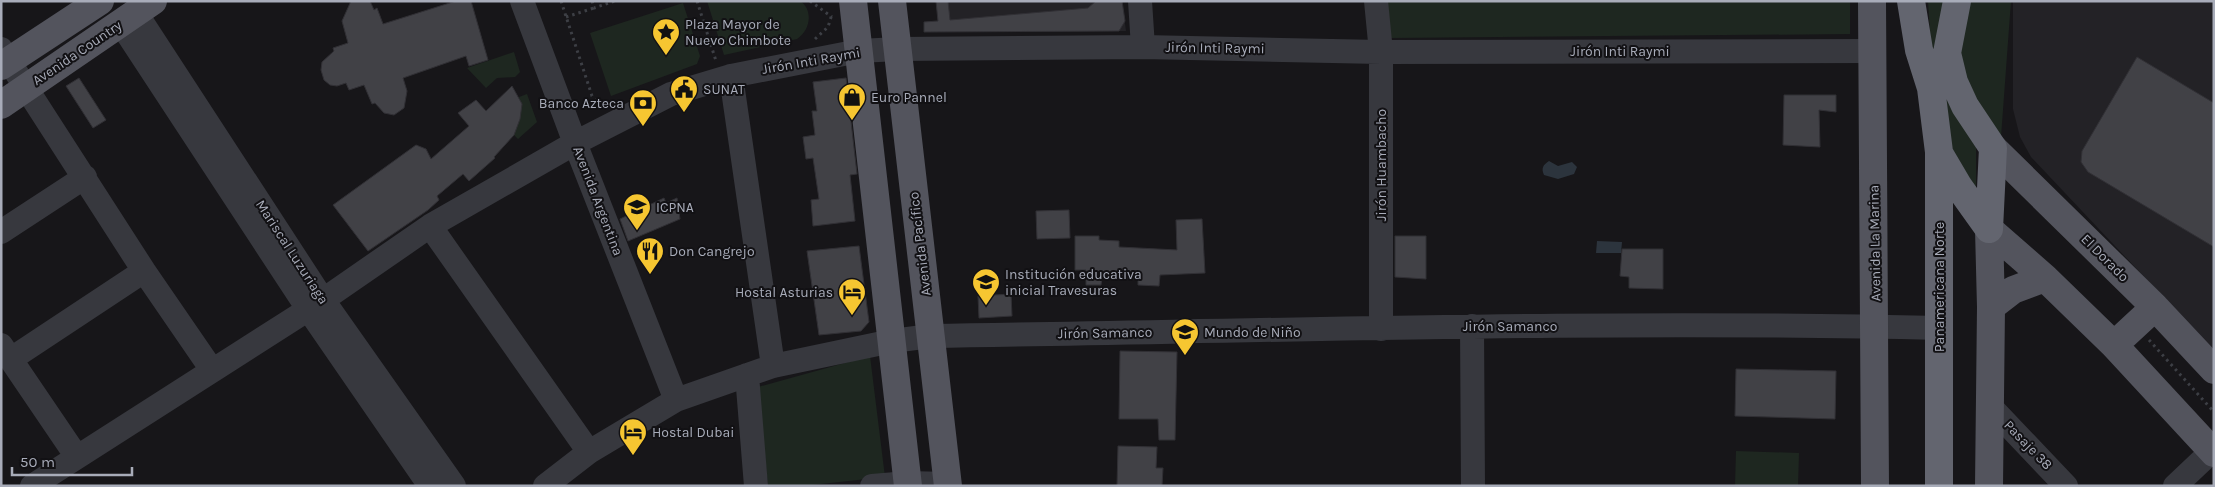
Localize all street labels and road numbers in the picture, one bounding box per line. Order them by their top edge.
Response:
street label: Avenida Country [29,17,125,89]
street label: Jirón Inti Raymi [1165,39,1265,57]
street label: Jirón Inti Raymi [1570,43,1670,60]
street label: Jirón Inti Raymi [761,44,861,78]
street label: Jirón Huambacho [1373,109,1390,221]
street label: Avenida Argentina [569,144,627,258]
street label: Avenida La Marina [1865,185,1885,301]
street label: Avenida Pacífico [905,191,935,297]
street label: Mariscal Luzuriaga [252,197,332,307]
street label: Panamericana Norte [1931,222,1948,352]
street label: El Dorado [2078,231,2132,285]
street label: Jirón Samanco [1463,318,1557,335]
street label: Jirón Samanco [1058,324,1152,342]
street label: Pasaje 38 [2000,417,2056,473]

